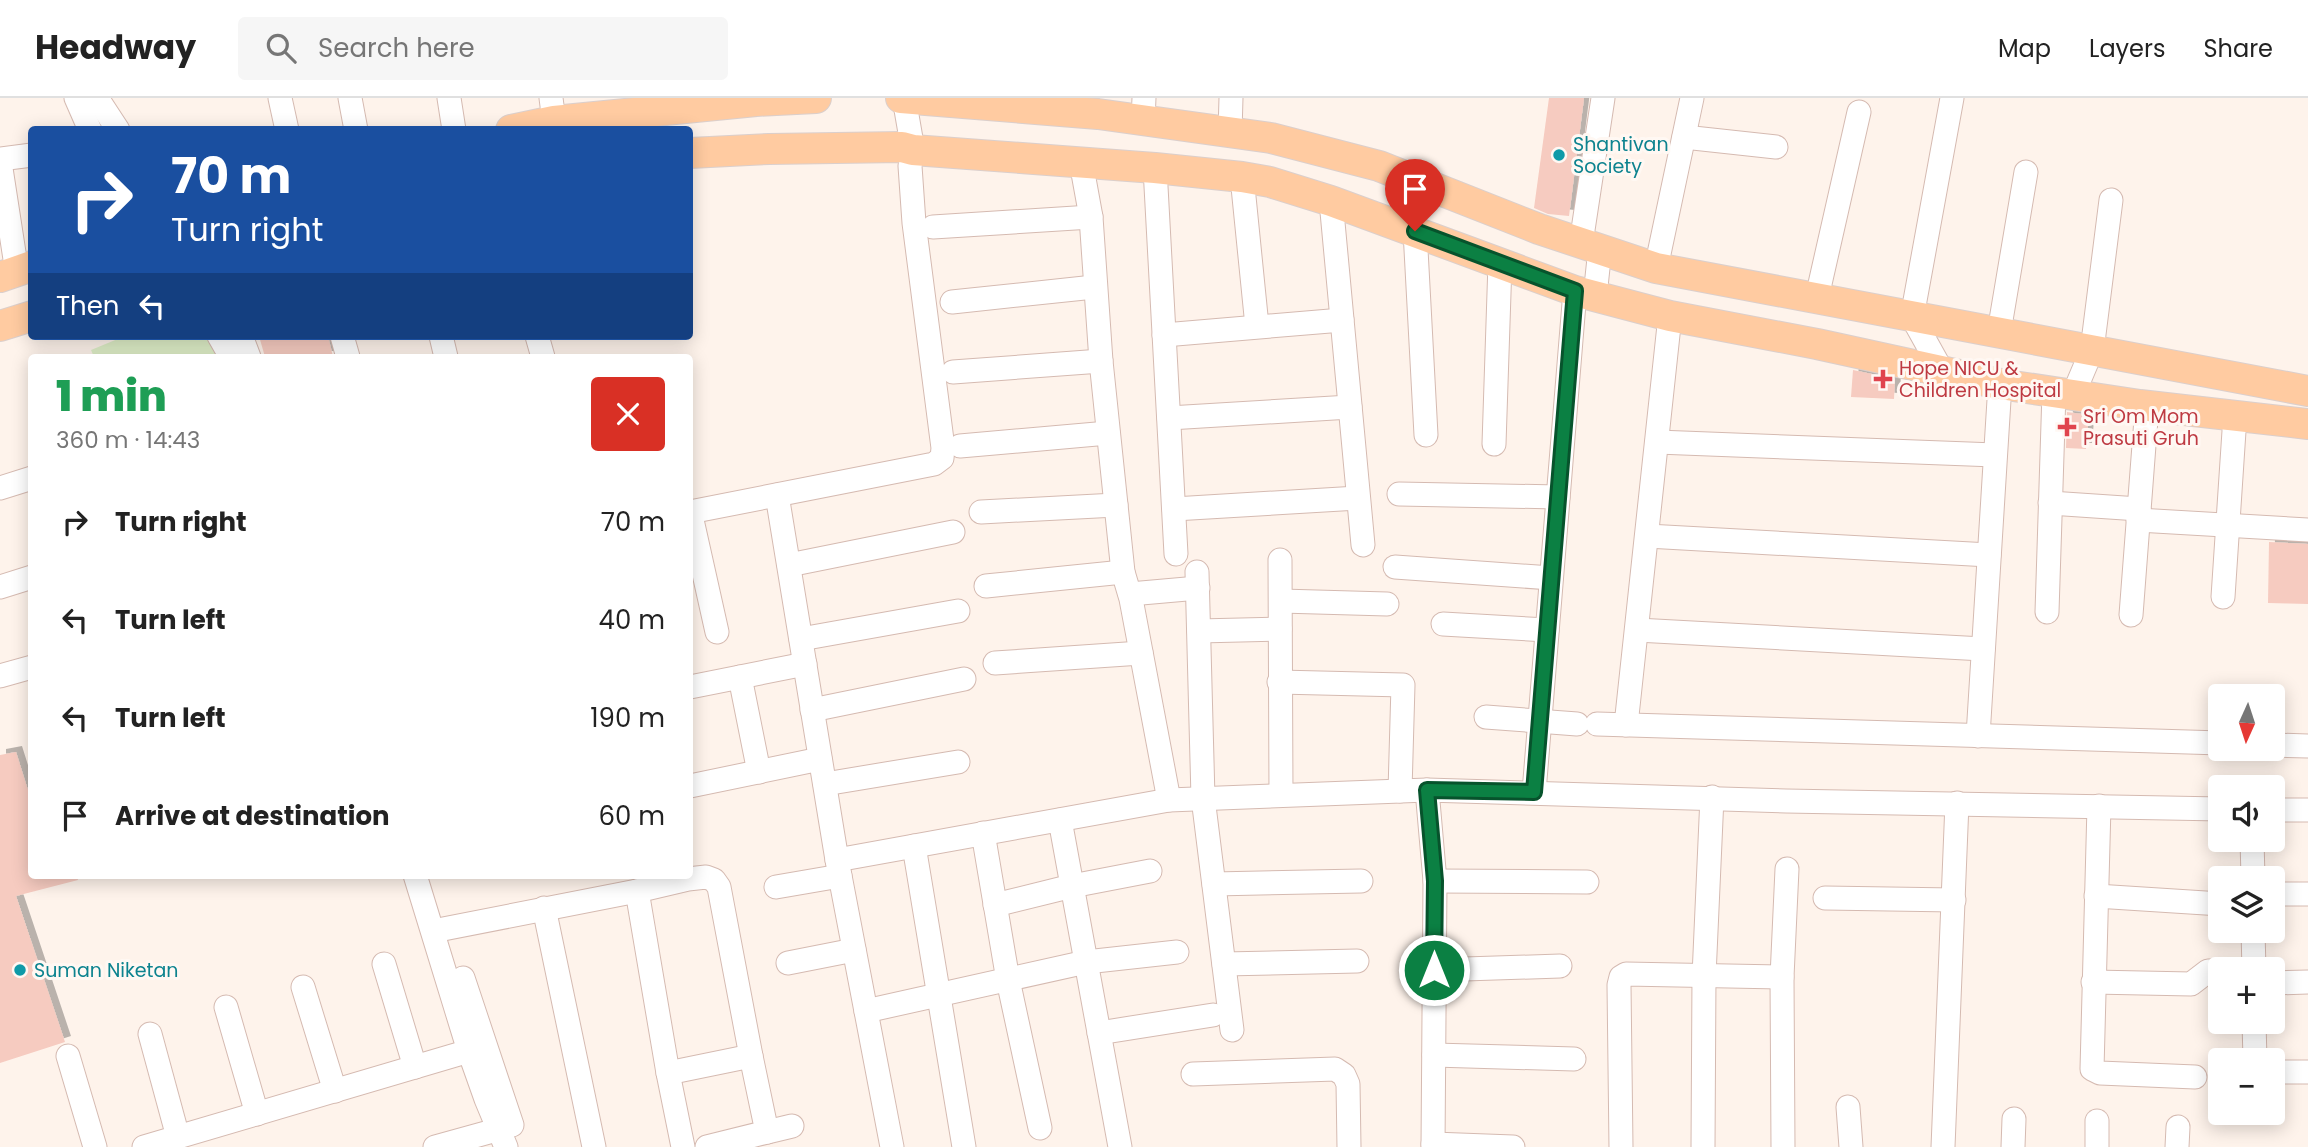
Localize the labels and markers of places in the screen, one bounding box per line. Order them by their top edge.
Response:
place label: Shantivan Society [1573,131,1669,180]
marker: Shantivan Society [1551,147,1567,163]
pin [1385,159,1445,231]
place label: Hope NICU & Children Hospital [1899,355,2061,404]
marker: Hope NICU & Children Hospital [1873,369,1893,389]
place label: Sri Om Mom Prasuti Gruh [2083,403,2199,452]
marker: Sri Om Mom Prasuti Gruh [2057,417,2077,437]
place label: Suman Niketan [34,957,178,984]
marker: Suman Niketan [12,962,28,978]

